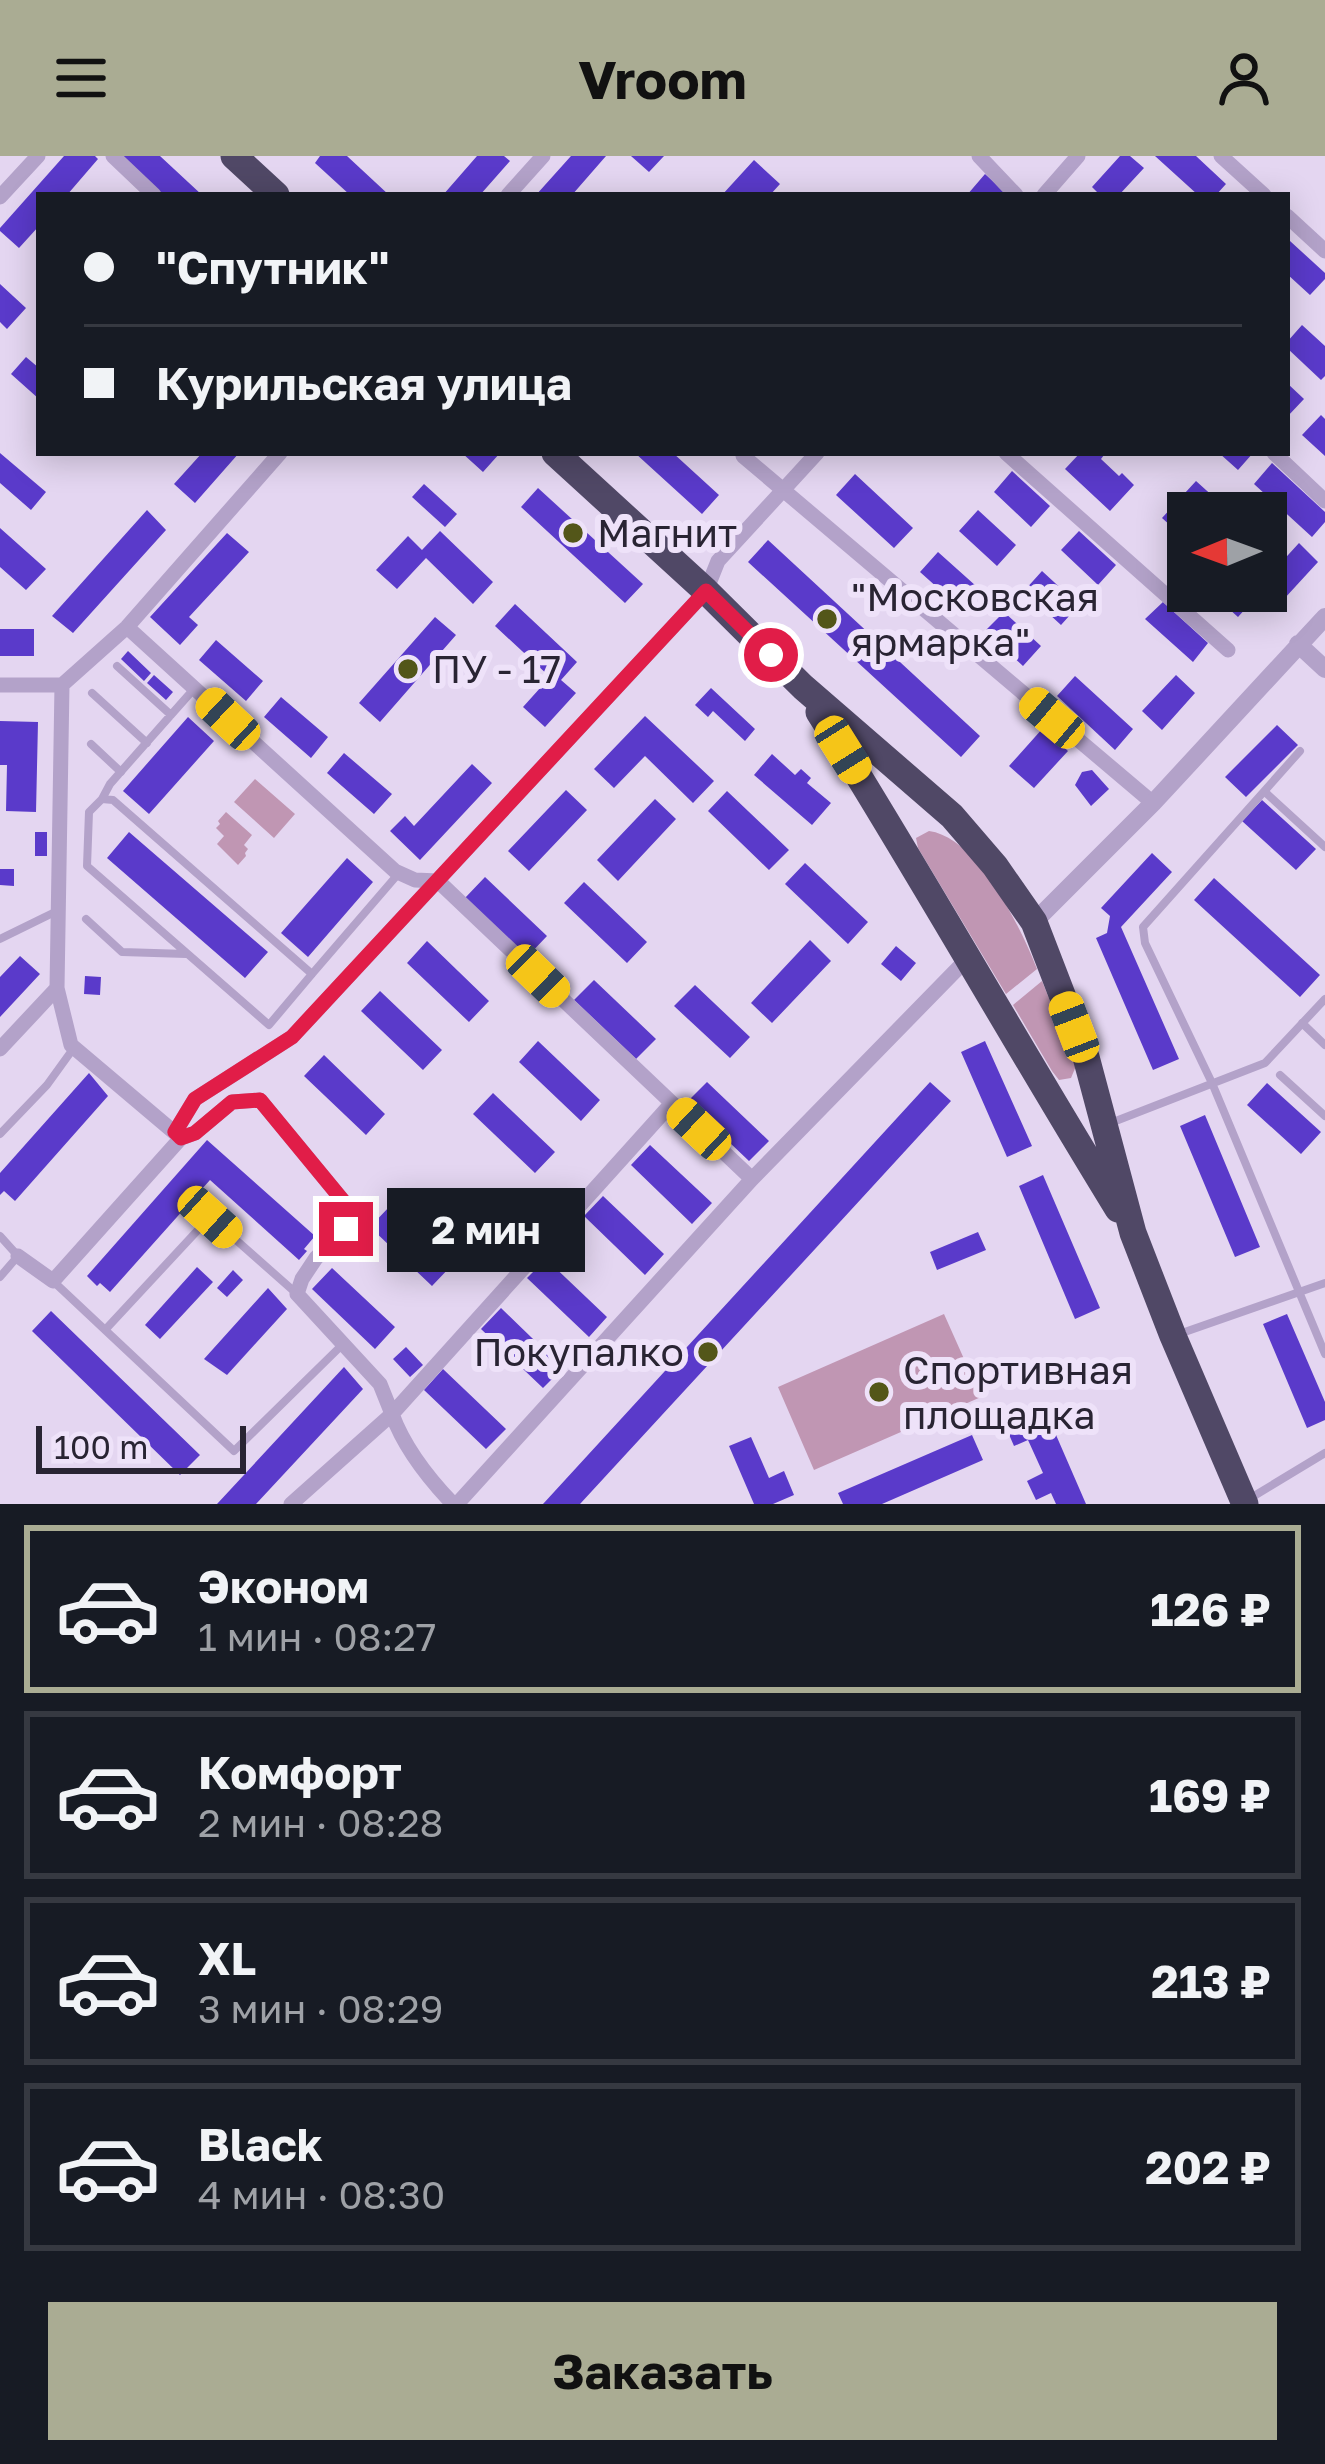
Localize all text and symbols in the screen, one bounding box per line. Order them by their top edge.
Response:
icon: menu [48,45,114,111]
icon: person [1211,45,1277,111]
text: Vroom [578,46,747,111]
text: "Спутник" [156,240,389,294]
text: Курильская улица [156,356,572,410]
north arrow [1167,492,1287,612]
map controls [1167,492,1287,612]
place label: Магнит [597,509,737,556]
marker: Магнит [560,520,586,546]
place label: "Московская ярмарка" [851,573,1099,665]
marker: "Московская ярмарка" [814,606,840,632]
route start [744,628,798,682]
place label: ПУ - 17 [432,645,561,692]
marker: ПУ - 17 [395,656,421,682]
car [189,681,267,757]
car [1013,681,1091,755]
car [809,710,877,790]
car [500,938,576,1014]
car [1044,987,1104,1067]
car [660,1091,738,1167]
car [171,1180,249,1254]
callout: 2 мин [388,1187,586,1271]
route end [319,1202,373,1256]
text: 2 мин [431,1206,541,1253]
place label: Покупалко [473,1328,684,1375]
marker: Покупалко [695,1339,721,1365]
place label: Спортивная площадка [903,1346,1133,1438]
marker: Спортивная площадка [866,1379,892,1405]
scale bar [36,1420,246,1473]
text: 100 m [54,1427,148,1466]
icon: car [54,1555,162,1663]
text: Эконом [198,1559,369,1613]
text: 126 ₽ [1150,1582,1271,1636]
text: 1 мин · 08:27 [198,1613,437,1660]
icon: car [54,1741,162,1849]
text: Комфорт [198,1745,402,1799]
text: 169 ₽ [1149,1768,1271,1822]
text: 2 мин · 08:28 [198,1799,443,1846]
icon: car [54,1927,162,2035]
text: XL [198,1931,256,1985]
text: 213 ₽ [1151,1954,1271,2008]
text: 3 мин · 08:29 [198,1985,443,2032]
icon: car [54,2113,162,2221]
text: Black [198,2117,323,2171]
text: 202 ₽ [1145,2140,1271,2194]
text: 4 мин · 08:30 [198,2171,445,2218]
button: Заказать [48,2302,1277,2440]

